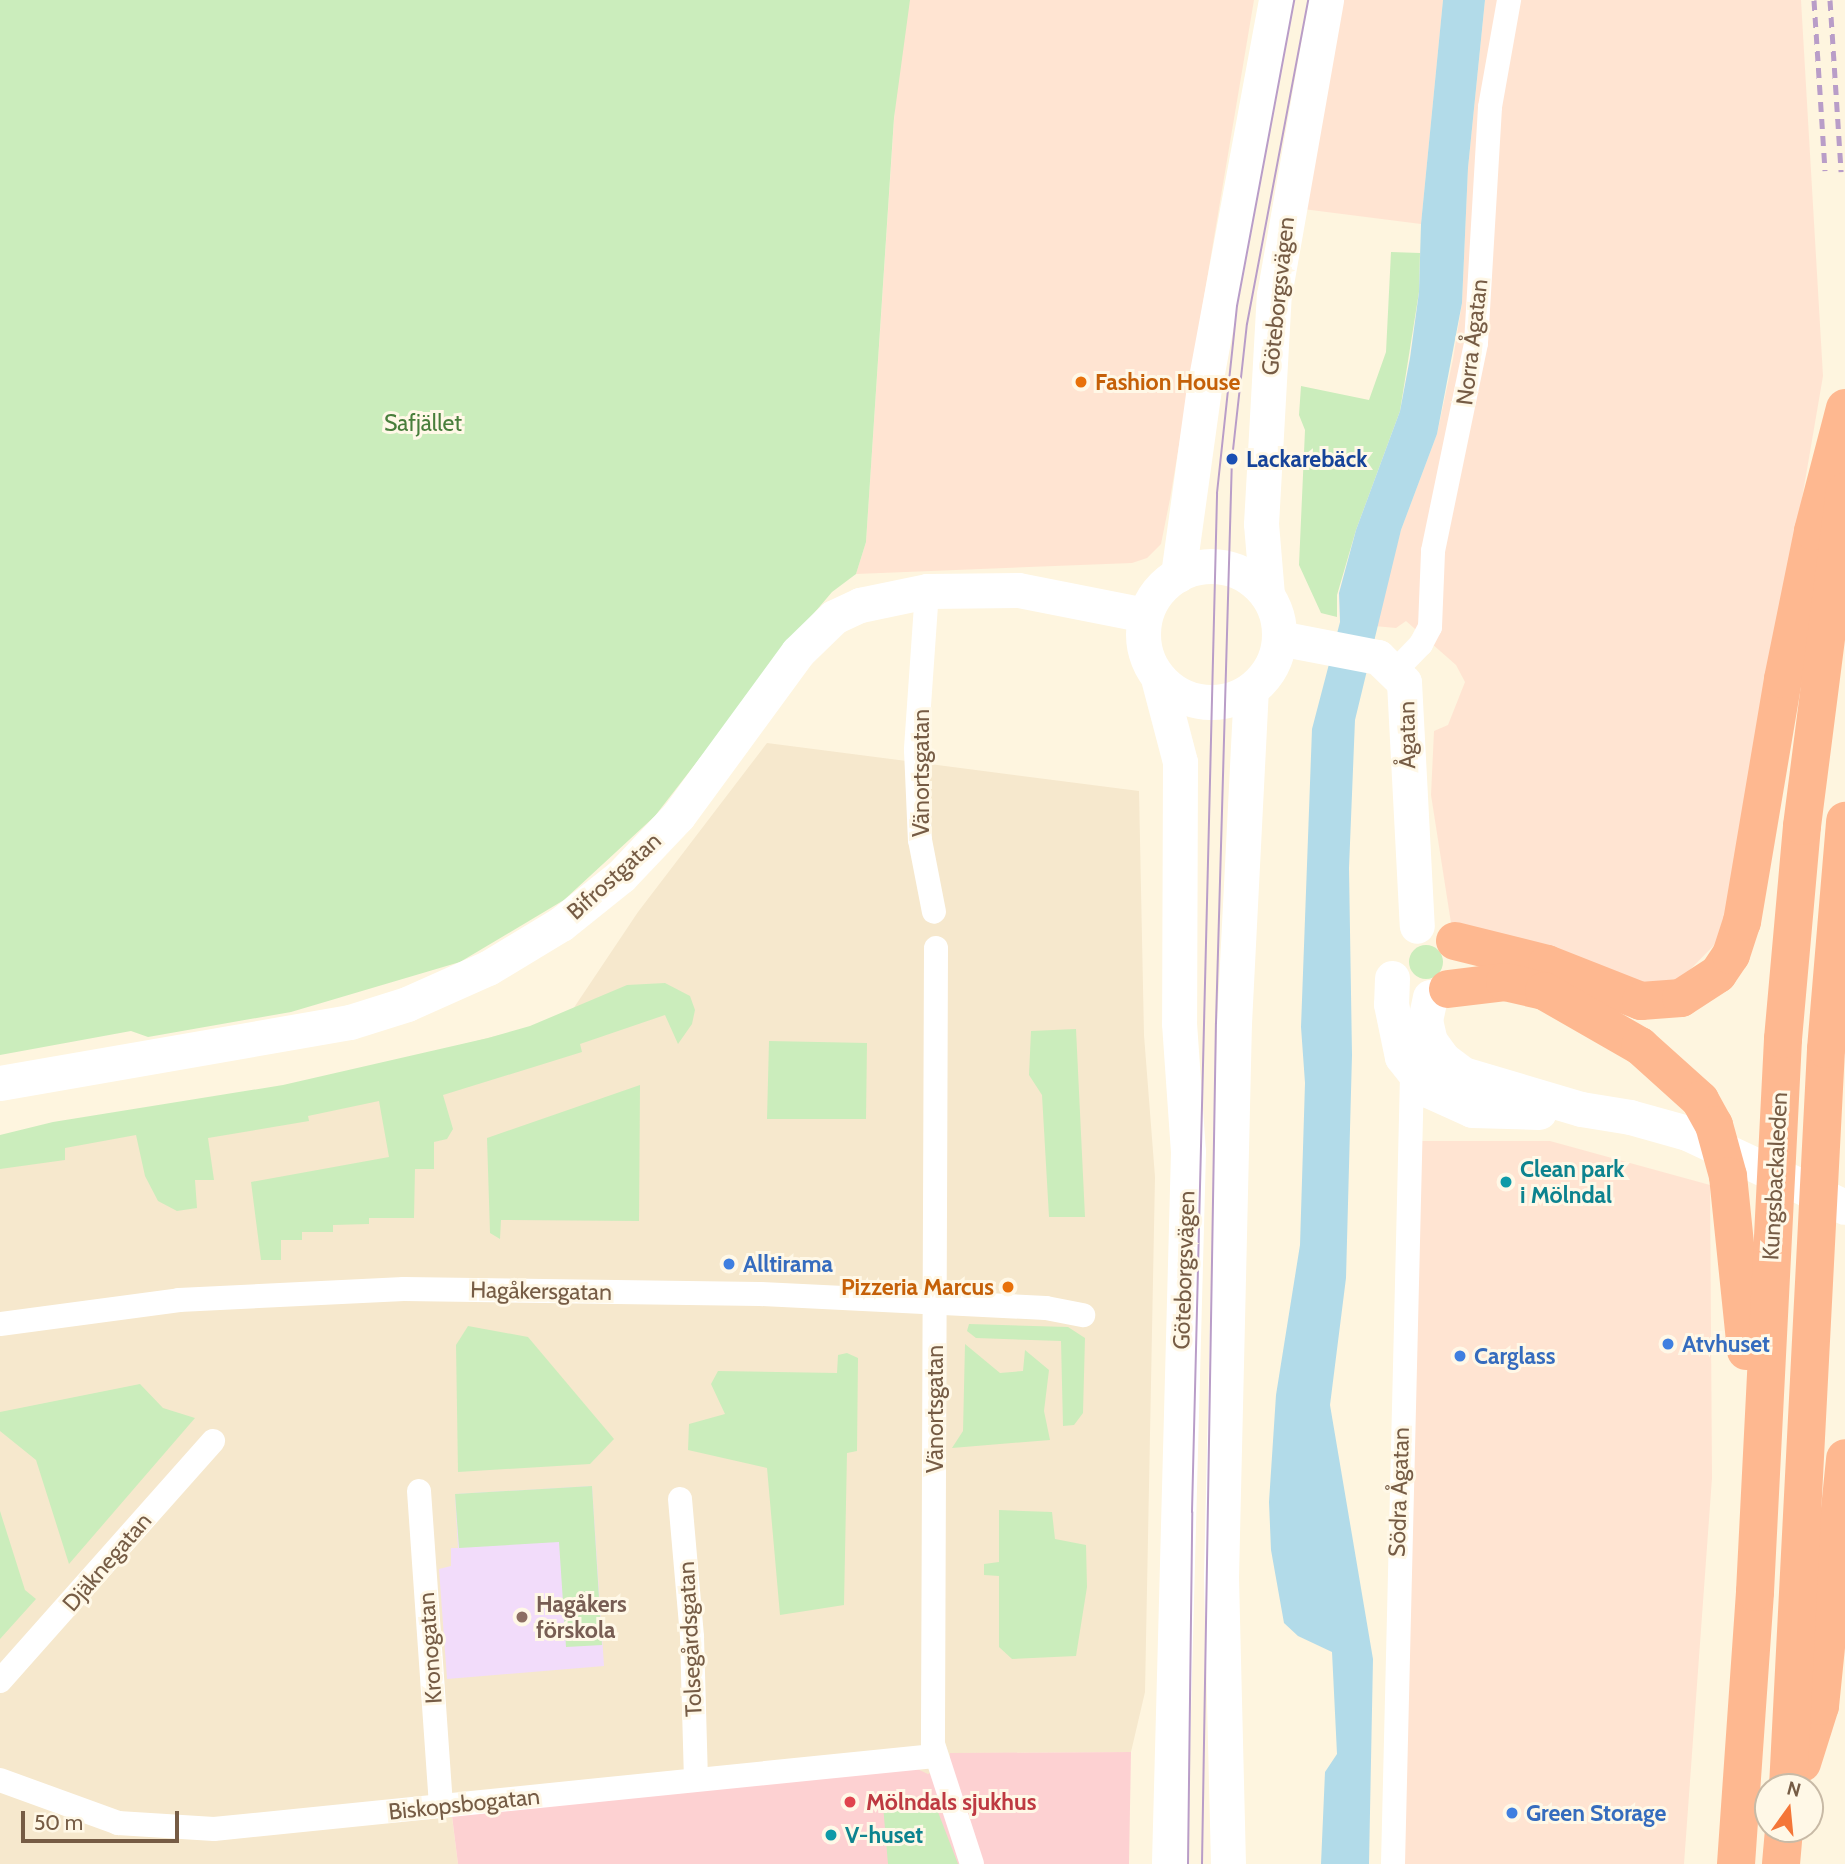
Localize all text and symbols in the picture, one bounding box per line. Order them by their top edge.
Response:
street label: Göteborgsvägen [1256,215,1300,377]
street label: Norra Ågatan [1451,277,1493,407]
place label: Fashion House [1095,368,1240,396]
marker: Fashion House [1073,374,1089,390]
park label: Safjället [384,409,462,437]
place label: Lackarebäck [1246,445,1367,473]
marker: Lackarebäck [1224,451,1240,467]
street label: Ågatan [1393,701,1421,769]
street label: Vänortsgatan [907,709,935,837]
street label: Bifrostgatan [561,827,667,925]
street label: Kungsbackaleden [1757,1091,1793,1261]
place label: Clean park i Mölndal [1520,1155,1624,1209]
marker: Clean park i Mölndal [1498,1174,1514,1190]
street label: Göteborgsvägen [1167,1190,1201,1350]
place label: Alltirama [743,1250,833,1278]
marker: Alltirama [721,1256,737,1272]
place label: Pizzeria Marcus [841,1273,994,1301]
street label: Hagåkersgatan [470,1276,612,1306]
marker: Pizzeria Marcus [1000,1279,1016,1295]
place label: Atvhuset [1682,1330,1770,1358]
marker: Atvhuset [1660,1336,1676,1352]
place label: Carglass [1474,1342,1555,1370]
street label: Vänortsgatan [921,1345,949,1473]
marker: Carglass [1452,1348,1468,1364]
street label: Södra Ågatan [1383,1427,1415,1557]
street label: Djäknegatan [57,1507,157,1617]
street label: Tolsegårdsgatan [672,1561,708,1717]
place label: Hagåkers förskola [536,1590,627,1644]
street label: Kronogatan [412,1591,448,1705]
marker: Hagåkers förskola [514,1609,530,1625]
north arrow [1754,1773,1824,1843]
text: N [1785,1776,1804,1802]
street label: Biskopsbogatan [387,1782,541,1826]
place label: Mölndals sjukhus [866,1788,1036,1816]
marker: Mölndals sjukhus [840,1792,860,1812]
scale bar [24,1798,182,1842]
place label: Green Storage [1526,1799,1666,1827]
marker: Green Storage [1504,1805,1520,1821]
text: 50 m [34,1810,83,1835]
place label: V-huset [845,1821,923,1849]
marker: V-huset [823,1827,839,1843]

